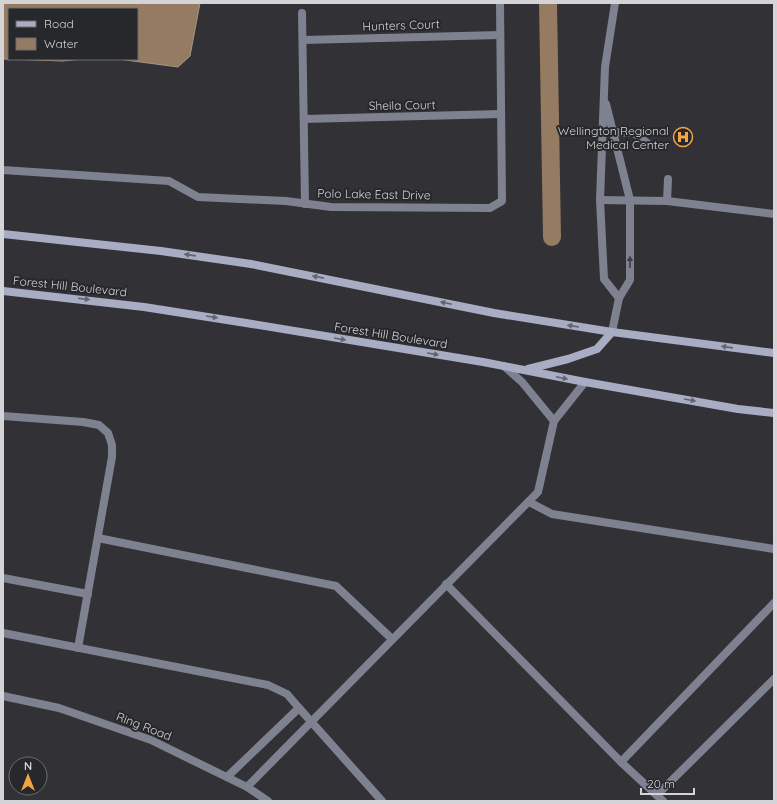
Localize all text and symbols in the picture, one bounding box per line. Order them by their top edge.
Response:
legend [8,8,138,60]
text: Road [44,16,74,31]
street label: Hunters Court [362,16,440,34]
text: Water [44,36,79,51]
street label: Sheila Court [368,97,436,113]
place label: Wellington Regional Medical Center [558,123,669,152]
hospital icon: Wellington Regional Medical Center [672,126,694,148]
street label: Polo Lake East Drive [317,186,431,202]
one-way arrow [184,252,196,258]
one-way arrow [627,255,633,268]
street label: Forest Hill Boulevard [12,273,128,299]
one-way arrow [312,274,324,280]
one-way arrow [77,296,90,303]
one-way arrow [439,299,452,305]
one-way arrow [206,314,218,320]
street label: Forest Hill Boulevard [333,319,449,351]
one-way arrow [567,322,580,328]
one-way arrow [334,336,347,342]
one-way arrow [721,344,733,350]
one-way arrow [427,351,439,357]
one-way arrow [556,375,569,381]
one-way arrow [684,398,697,404]
street label: Ring Road [114,709,174,743]
north arrow [8,756,48,796]
text: N [24,759,32,773]
scale bar [641,770,694,796]
text: 20 m [647,776,675,791]

